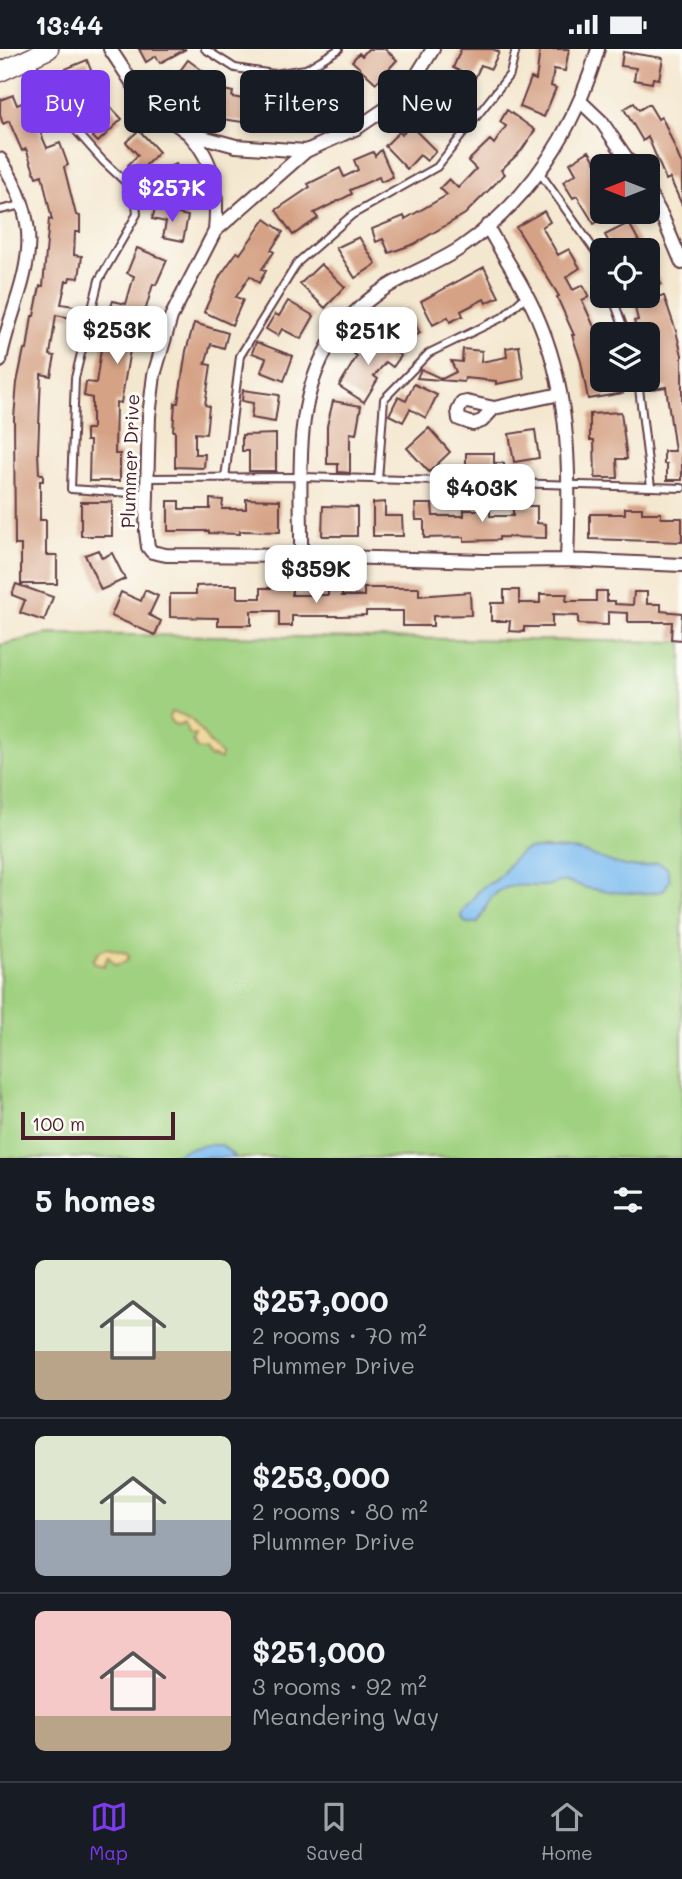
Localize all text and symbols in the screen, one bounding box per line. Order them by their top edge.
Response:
text: 13:44 [35,8,103,42]
chip: Buy [21,70,110,133]
chip: Rent [124,70,226,133]
chip: Filters [240,70,364,133]
chip: New [378,70,477,133]
north arrow [590,154,660,224]
map controls [590,154,660,392]
pin: $257K [123,165,221,224]
text: $257K [138,172,206,202]
button: locate [590,238,660,308]
pin: $253K [68,307,166,366]
pin: $251K [319,307,417,367]
text: $253K [82,314,152,344]
text: $251K [335,315,401,345]
button: layers [590,322,660,392]
street label: Plummer Drive [115,393,144,529]
pin: $403K [433,465,531,524]
text: $403K [446,472,518,502]
pin: $359K [267,545,365,605]
text: $359K [281,553,351,583]
scale bar [21,1109,175,1141]
text: 100 m [32,1111,85,1136]
text: 5 homes [35,1180,156,1220]
icon: filters [609,1181,647,1219]
text: $257,000 [252,1280,389,1320]
icon: home [91,1288,175,1372]
text: 2 rooms · 70 m² [252,1320,427,1350]
text: Plummer Drive [252,1350,415,1380]
text: $253,000 [252,1456,390,1496]
icon: home [91,1464,175,1548]
text: 2 rooms · 80 m² [252,1496,428,1526]
text: Plummer Drive [252,1526,415,1556]
text: $251,000 [252,1631,385,1671]
icon: home [91,1639,175,1723]
text: 3 rooms · 92 m² [252,1671,427,1701]
text: Meandering Way [252,1701,439,1731]
tab: Map [89,1798,128,1865]
tab: Saved [306,1798,363,1865]
tab: Home [541,1798,593,1865]

